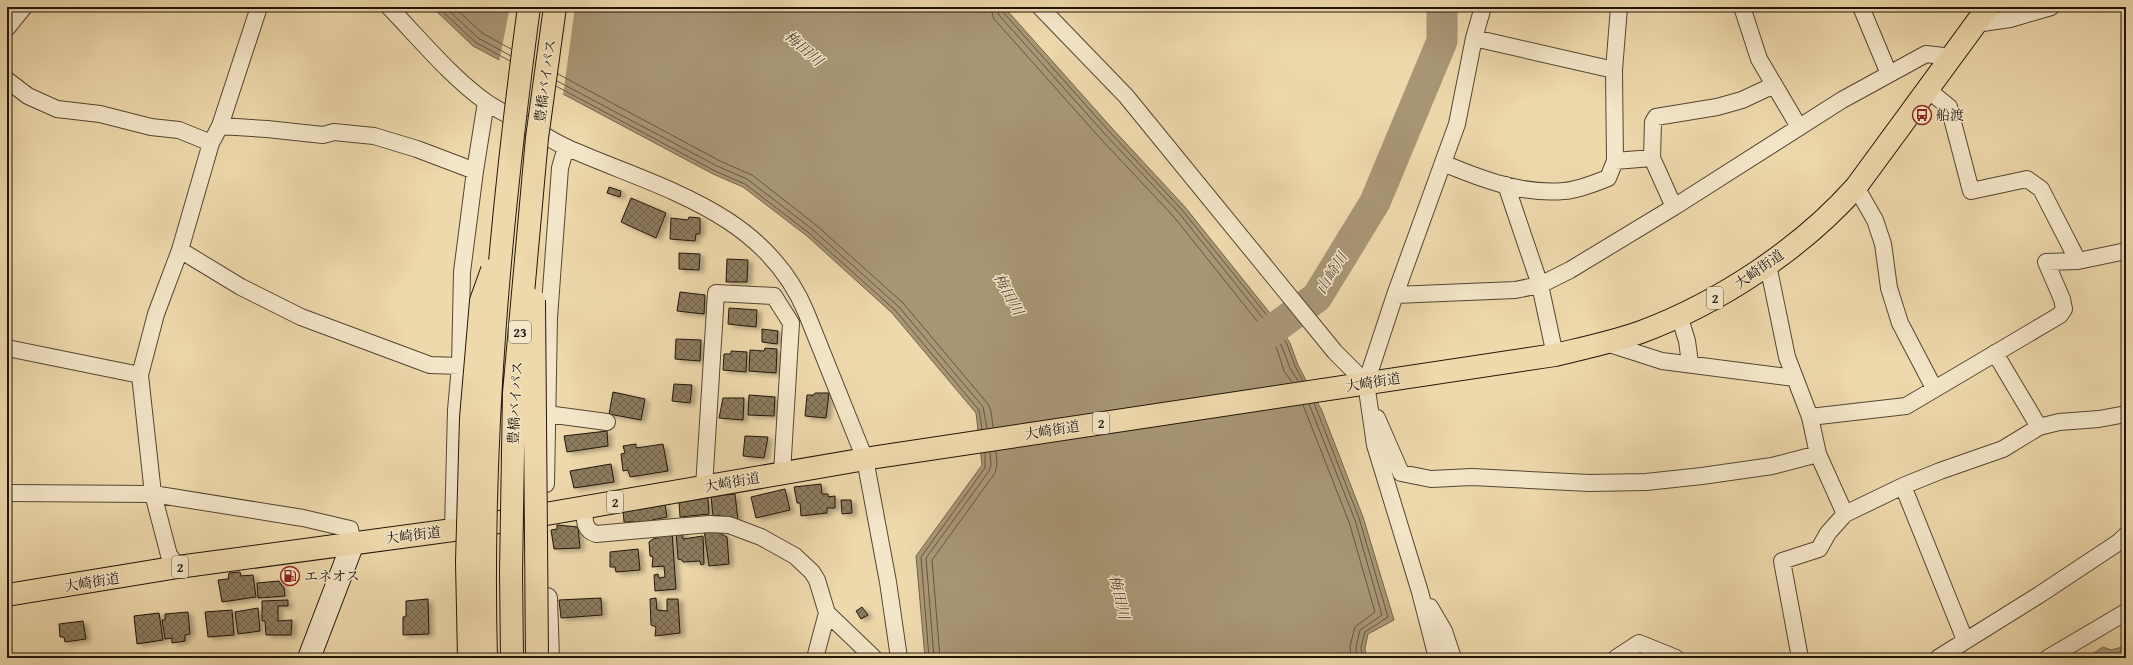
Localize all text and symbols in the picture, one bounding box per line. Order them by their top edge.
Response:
water label: 梅田川 [780,25,829,72]
street label: 豊橋バイパス [529,38,561,124]
bus stop icon: 船渡 [1911,104,1933,126]
place label: 船渡 [1936,105,1964,125]
street label: 大崎街道 [1730,245,1788,293]
water label: 山崎川 [1310,247,1353,298]
water label: 梅田川 [989,269,1030,321]
road number: 2 [1707,287,1723,309]
road number: 23 [509,321,531,343]
street label: 豊橋バイパス [503,361,527,445]
street label: 大崎街道 [1344,368,1402,396]
road number: 2 [1093,412,1109,434]
street label: 大崎街道 [1023,416,1081,444]
street label: 大崎街道 [703,467,761,497]
road number: 2 [607,491,623,513]
street label: 大崎街道 [384,522,442,548]
road number: 2 [172,556,188,578]
fuel station icon: エネオス [279,565,301,587]
place label: エネオス [304,566,360,586]
street label: 大崎街道 [63,568,121,596]
water label: 梅田川 [1105,573,1136,623]

